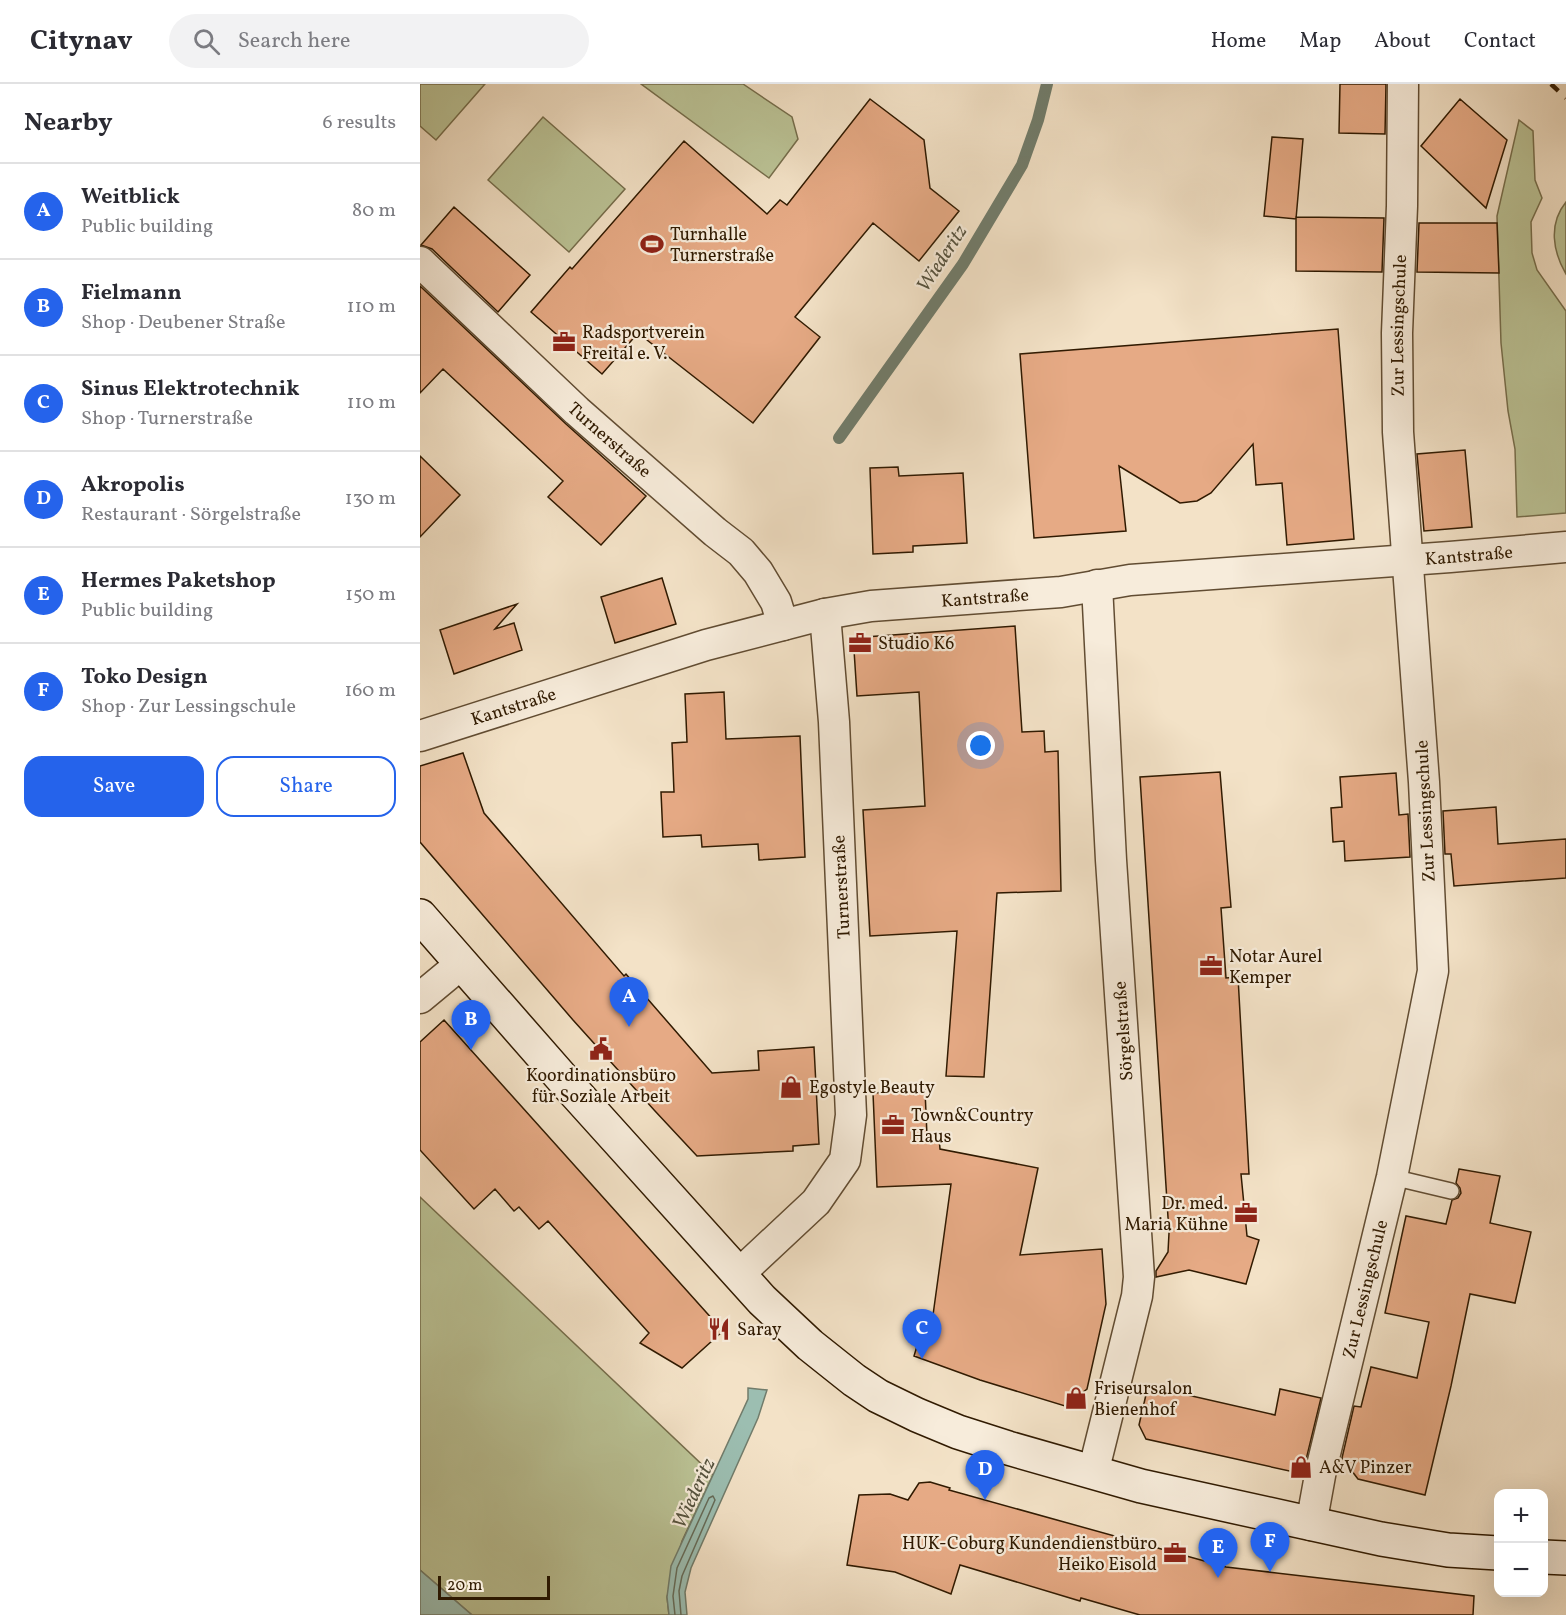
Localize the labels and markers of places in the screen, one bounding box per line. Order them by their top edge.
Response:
place label: Turnhalle Turnerstraße [670,223,774,269]
sports icon: Turnhalle Turnerstraße [639,231,665,257]
place label: Radsportverein Freital e. V. [582,321,705,367]
office icon: Radsportverein Freital e. V. [551,329,577,355]
office icon: Studio K6 [847,630,873,656]
place label: Studio K6 [878,632,954,657]
place label: Notar Aurel Kemper [1229,945,1322,991]
office icon: Notar Aurel Kemper [1198,953,1224,979]
pin: A [610,978,648,1027]
pin: B [452,1000,490,1050]
public building icon: Koordinationsbüro für Soziale Arbeit [588,1036,614,1062]
place label: Koordinationsbüro für Soziale Arbeit [526,1064,676,1110]
shop icon: Egostyle Beauty [778,1074,804,1100]
place label: Egostyle Beauty [809,1076,935,1101]
place label: Town&Country Haus [911,1104,1034,1150]
office icon: Town&Country Haus [880,1112,906,1138]
place label: Dr. med. Maria Kühne [1124,1192,1228,1238]
office icon: Dr. med. Maria Kühne [1233,1200,1259,1226]
pin: C [902,1310,942,1359]
restaurant icon: Saray [706,1316,732,1342]
place label: Saray [737,1318,782,1343]
place label: Friseursalon Bienenhof [1094,1377,1193,1423]
shop icon: Friseursalon Bienenhof [1063,1385,1089,1411]
pin: D [966,1450,1004,1500]
shop icon: A&V Pinzer [1288,1454,1314,1480]
place label: A&V Pinzer [1319,1456,1412,1481]
pin: F [1250,1522,1290,1572]
pin: E [1198,1528,1238,1578]
place label: HUK-Coburg Kundendienstbüro Heiko Eisold [902,1532,1157,1578]
office icon: HUK-Coburg Kundendienstbüro Heiko Eisold [1162,1540,1188,1566]

